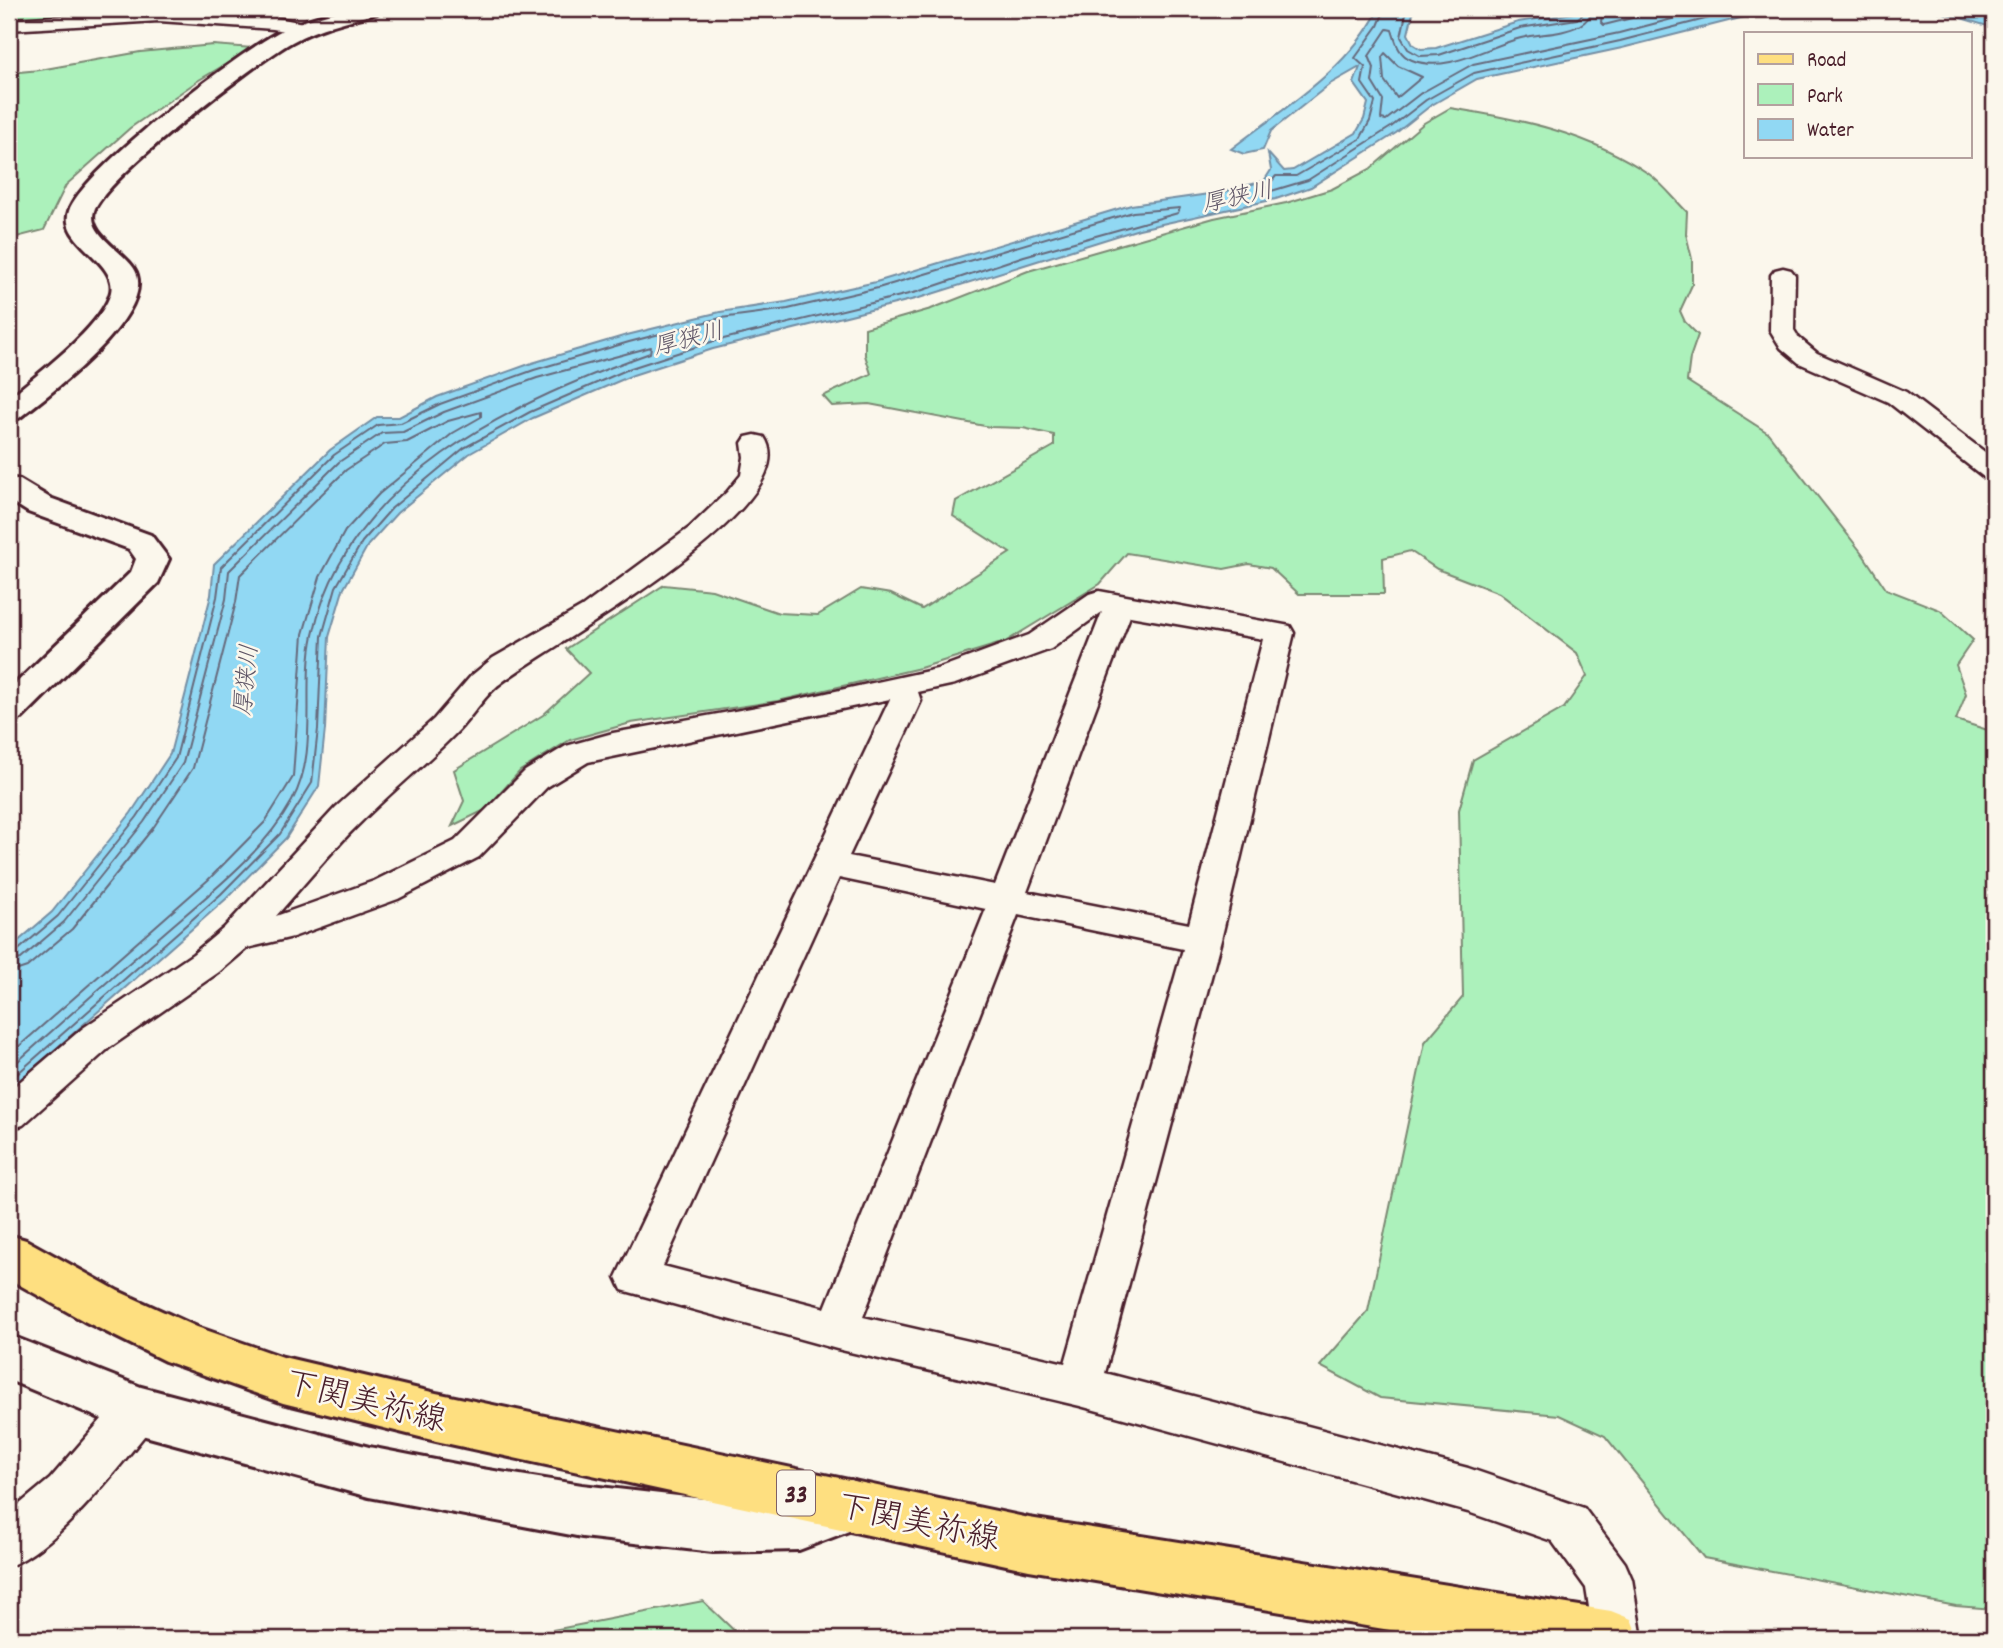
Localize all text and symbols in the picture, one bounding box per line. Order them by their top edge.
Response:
legend [1744,32,1972,158]
text: Road [1807,47,1846,77]
text: Park [1807,83,1843,113]
text: Water [1807,117,1854,147]
water label: 厚狭川 [1199,175,1276,223]
water label: 厚狭川 [650,316,728,366]
water label: 厚狭川 [227,643,269,718]
street label: 下関美祢線 [279,1362,450,1447]
road number: 33 [777,1470,815,1516]
street label: 下関美祢線 [832,1485,1003,1566]

